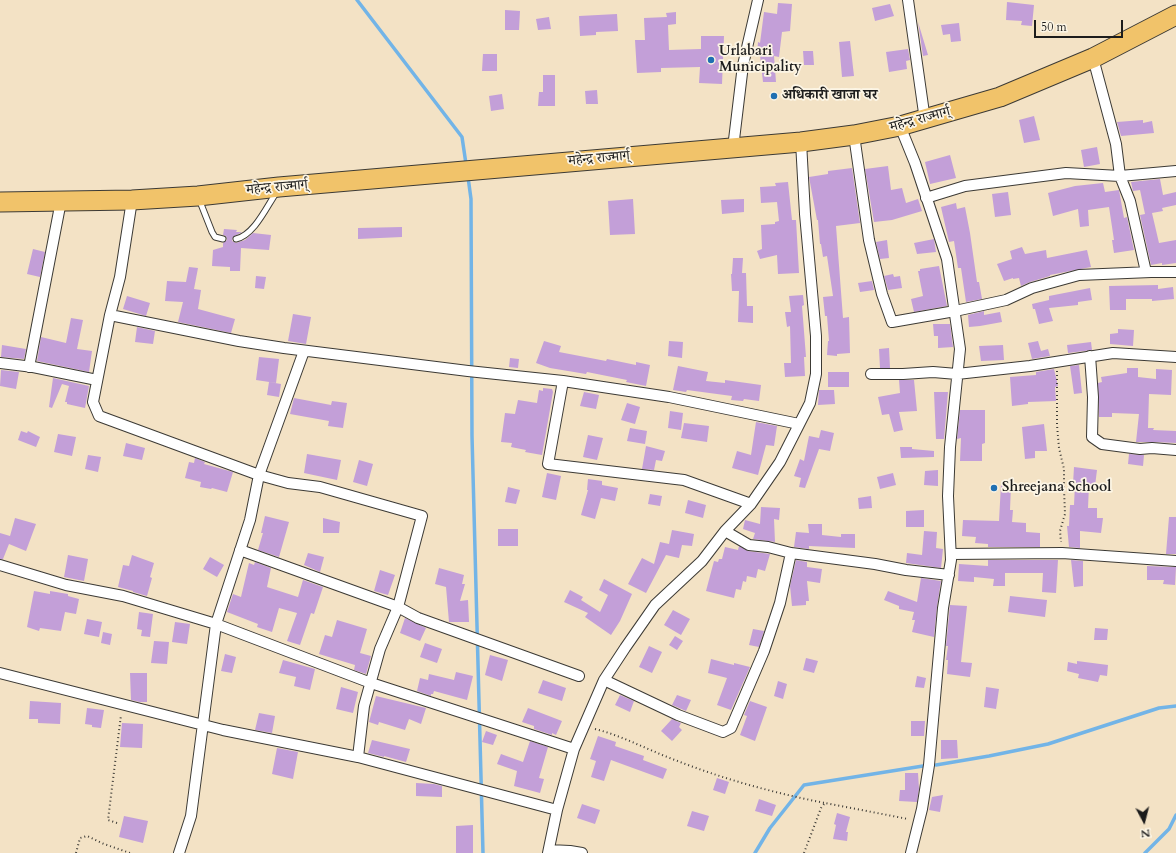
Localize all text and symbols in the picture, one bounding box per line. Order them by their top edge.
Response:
scale bar [1036,12,1125,38]
text: 50 m [1041,19,1067,35]
place label: Urlabari Municipality [719,44,802,76]
marker: Urlabari Municipality [706,55,716,65]
place label: अधिकारी खाजा घर [782,88,877,104]
marker: अधिकारी खाजा घर [769,91,779,101]
street label: महेन्द्र राज्मार्ग् [888,104,952,136]
street label: महेन्द्र राज्मार्ग् [567,148,631,170]
street label: महेन्द्र राज्मार्ग् [245,177,309,199]
place label: Shreejana School [1002,480,1111,496]
marker: Shreejana School [989,483,999,493]
north arrow [1124,801,1164,841]
text: N [1140,825,1151,841]

